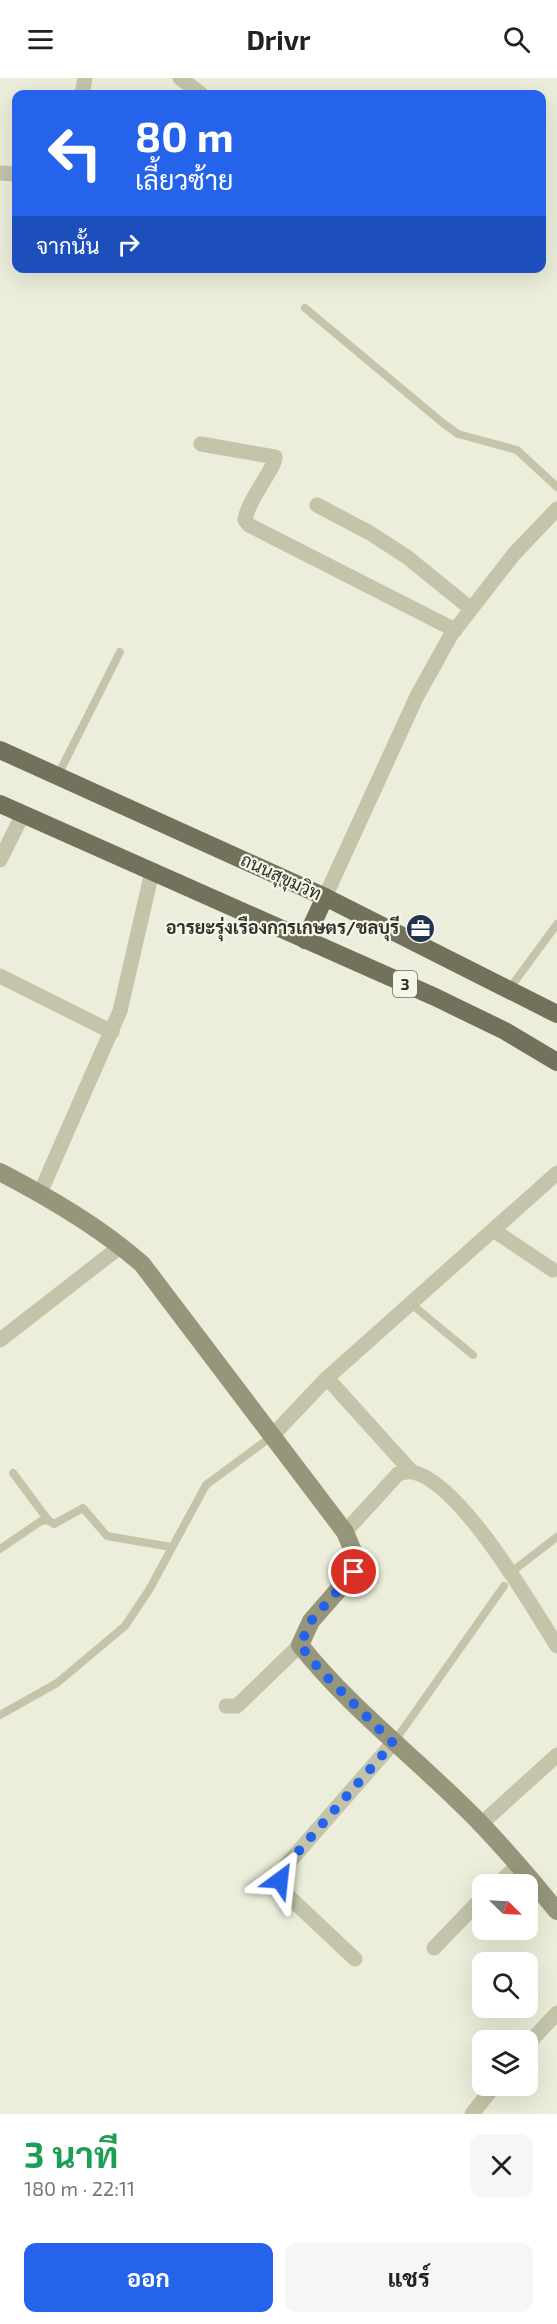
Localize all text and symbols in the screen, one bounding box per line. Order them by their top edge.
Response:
icon: menu [24,23,57,56]
text: Drivr [246,23,311,55]
icon: search [500,23,533,56]
text: 80 m [135,110,234,160]
icon: left [36,114,114,192]
text: เลี้ยวซ้าย [135,163,233,195]
icon: right [112,228,145,261]
text: จากนั้น [36,232,100,258]
street label: ถนนสุขุมวิท [237,848,325,906]
office icon: อารยะรุ่งเรืองการเกษตร/ชลบุรี [404,912,436,944]
place label: อารยะรุ่งเรืองการเกษตร/ชลบุรี [166,915,399,942]
road number: 3 [393,971,417,997]
pin [328,1546,379,1597]
icon: arrive [337,1555,370,1588]
position arrow [248,1848,312,1912]
north arrow [472,1874,538,1940]
map controls [472,1874,538,2096]
button: search [472,1952,538,2018]
button: layers [472,2030,538,2096]
text: 3 นาที [24,2132,118,2175]
button: close [470,2134,533,2197]
text: 180 m · 22:11 [24,2176,135,2200]
button: ออก [24,2243,273,2312]
button: แชร์ [285,2243,533,2312]

